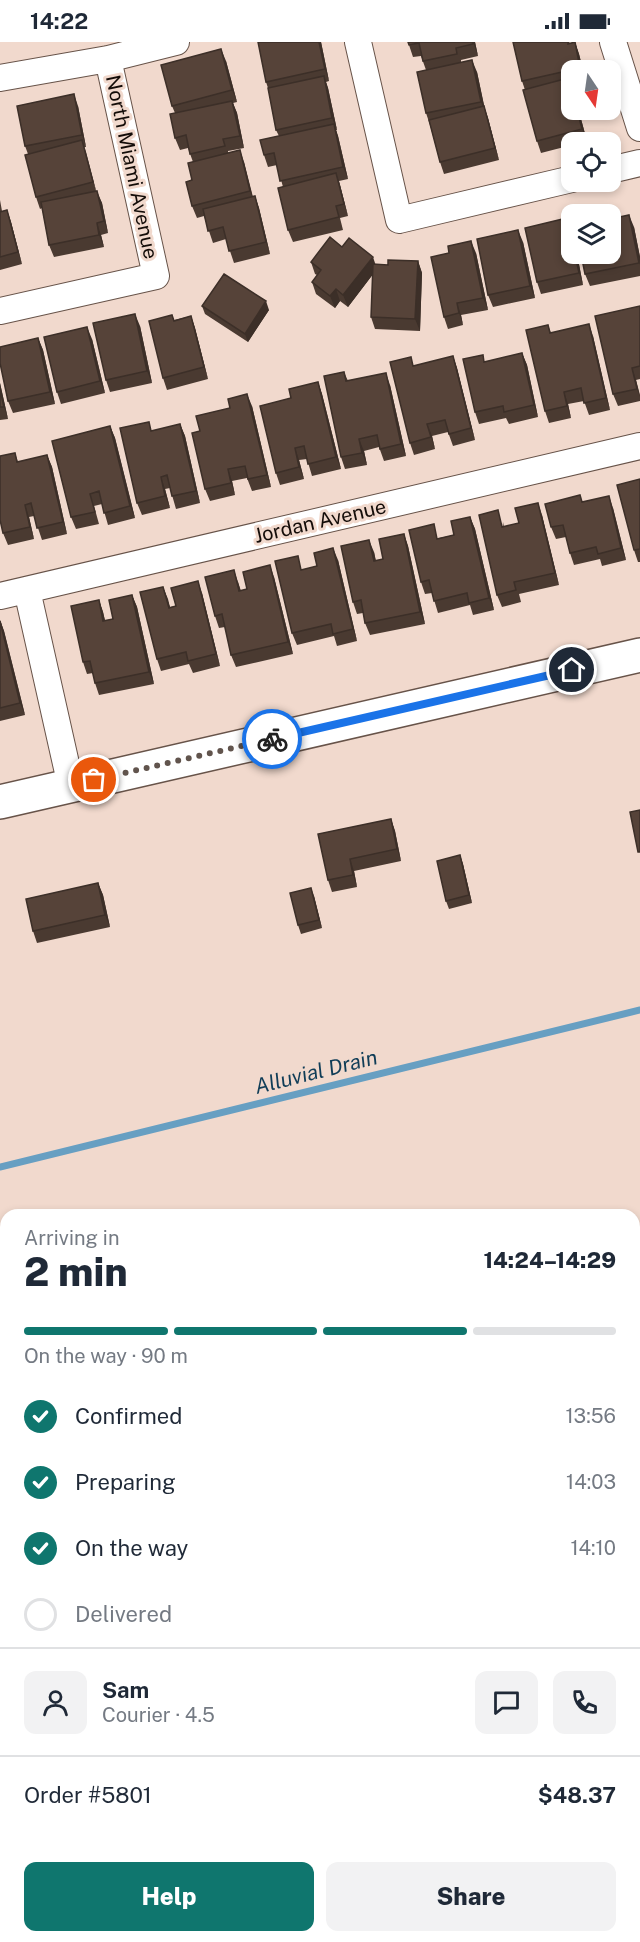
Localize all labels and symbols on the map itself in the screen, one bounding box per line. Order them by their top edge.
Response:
north arrow [561,60,621,120]
street label: North Miami Avenue [101,73,163,261]
street label: Jordan Avenue [252,494,388,548]
pin [546,644,597,695]
courier [242,709,302,769]
pin [68,754,119,805]
water label: Alluvial Drain [252,1044,380,1099]

